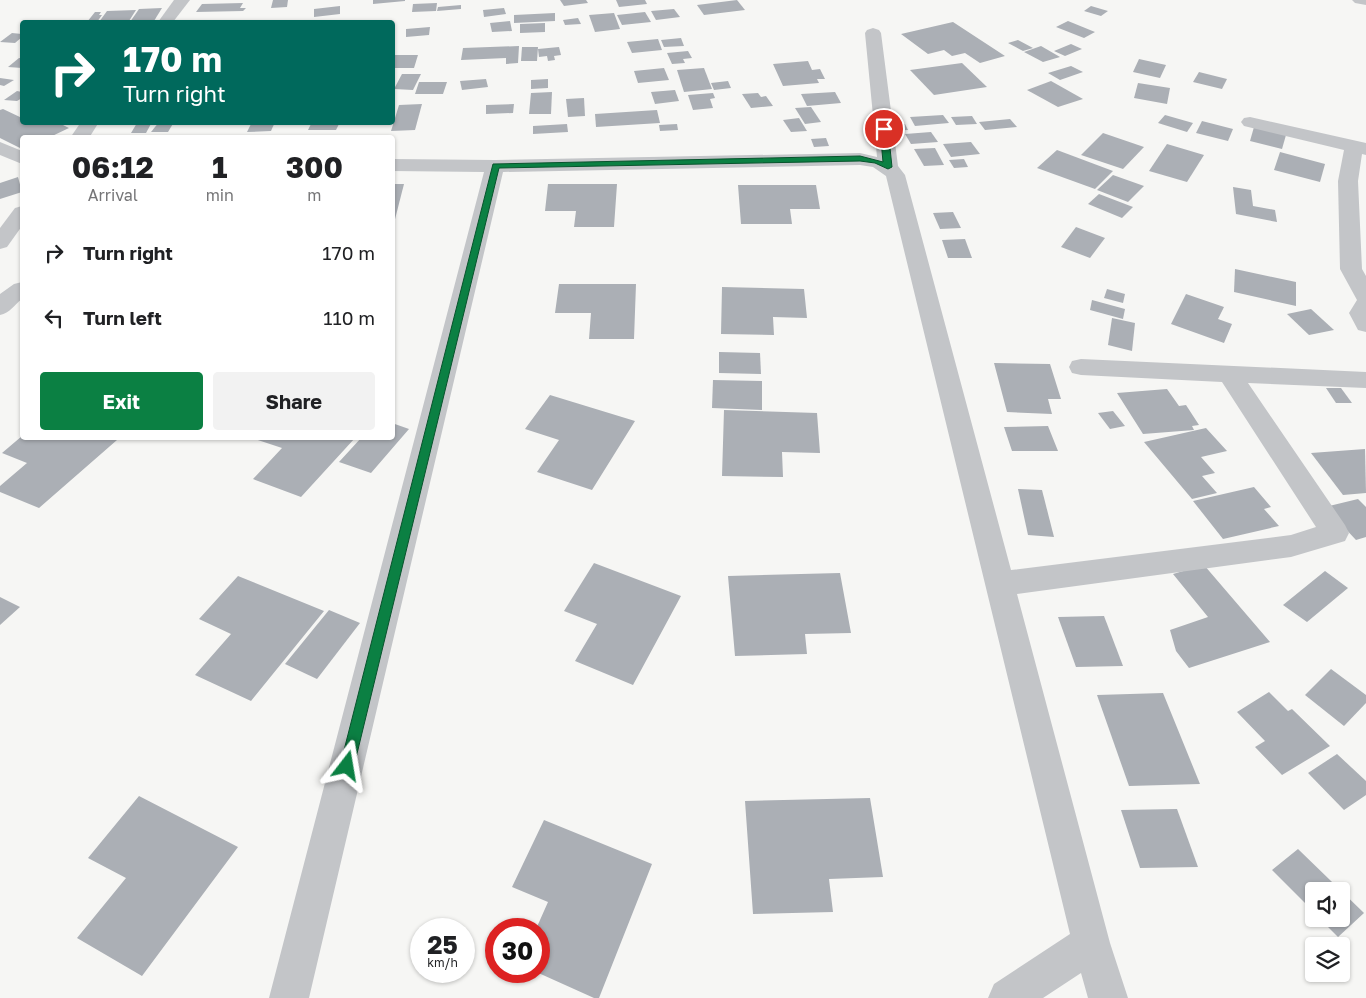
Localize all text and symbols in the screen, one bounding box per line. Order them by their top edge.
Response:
text: 170 m [123,38,222,80]
icon: right [40,40,105,105]
text: Turn right [123,80,226,107]
pin [863,108,905,150]
icon: arrive [870,115,898,143]
text: 06:12 [72,149,154,185]
text: 1 [212,149,228,185]
text: 300 [286,149,343,185]
text: Arrival [88,185,138,205]
text: min [206,185,234,205]
text: m [307,185,322,205]
icon: right [40,239,68,267]
text: Turn right [83,241,173,264]
text: 170 m [322,241,375,264]
icon: left [40,304,68,332]
text: Turn left [83,306,162,329]
text: 110 m [323,306,375,329]
button: Exit [40,372,203,430]
button: Share [213,372,375,430]
position arrow [320,739,372,791]
map controls [1305,882,1350,982]
button: sound [1305,882,1350,927]
speed limit sign: 30 [485,918,550,983]
text: 25 [427,929,458,960]
button: layers [1305,937,1350,982]
text: km/h [427,955,458,970]

